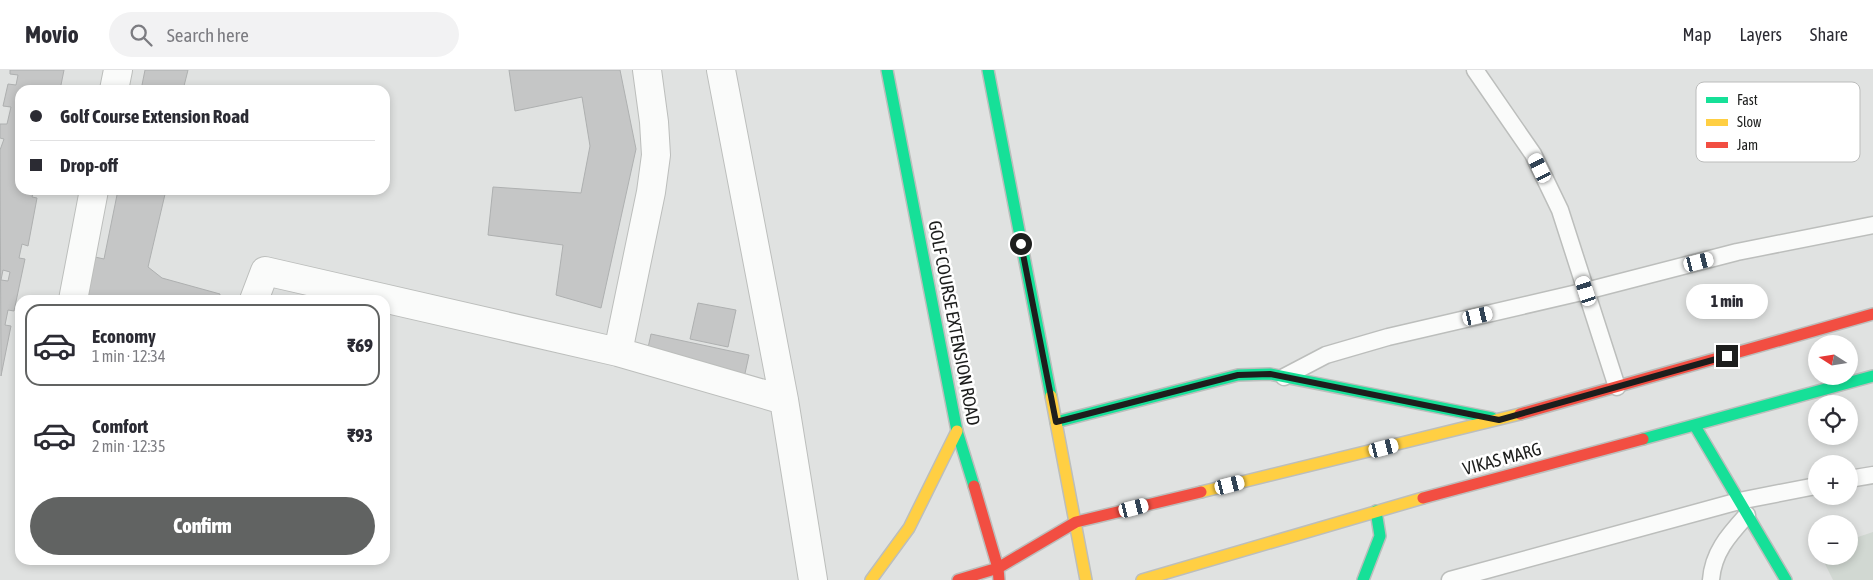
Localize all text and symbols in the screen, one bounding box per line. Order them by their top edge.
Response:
search box [109,12,459,57]
text: Movio [25,21,79,48]
icon: search [127,21,155,49]
text: Search here [167,24,249,46]
text: Map [1682,24,1711,45]
text: Layers [1739,24,1782,45]
text: Share [1810,24,1848,45]
legend [1696,82,1860,162]
text: Fast [1737,92,1758,108]
text: Golf Course Extension Road [60,105,249,127]
text: Slow [1737,114,1762,130]
text: Jam [1737,137,1758,153]
car [1526,151,1553,185]
text: Drop-off [60,154,118,176]
street label: GOLF COURSE EXTENSION ROAD [924,219,985,427]
route start [1010,233,1032,255]
car [1682,251,1715,273]
car [1574,274,1597,308]
callout: 1 min [1686,284,1768,318]
text: 1 min [1711,292,1743,310]
car [1461,305,1494,327]
icon: car [32,323,77,368]
text: Economy [92,325,156,347]
text: ₹69 [347,334,373,356]
north arrow [1808,335,1858,385]
map controls [1808,335,1858,565]
route end [1716,345,1738,367]
text: 1 min · 12:34 [92,347,165,365]
button: locate [1808,395,1858,445]
icon: car [32,413,77,458]
text: Comfort [92,415,148,437]
text: ₹93 [347,424,373,446]
text: 2 min · 12:35 [92,437,165,455]
car [1367,437,1400,459]
street label: VIKAS MARG [1460,438,1543,479]
button: + [1808,455,1858,505]
car [1213,474,1246,496]
button: Confirm [30,497,375,555]
car [1117,497,1150,519]
button: − [1808,515,1858,565]

